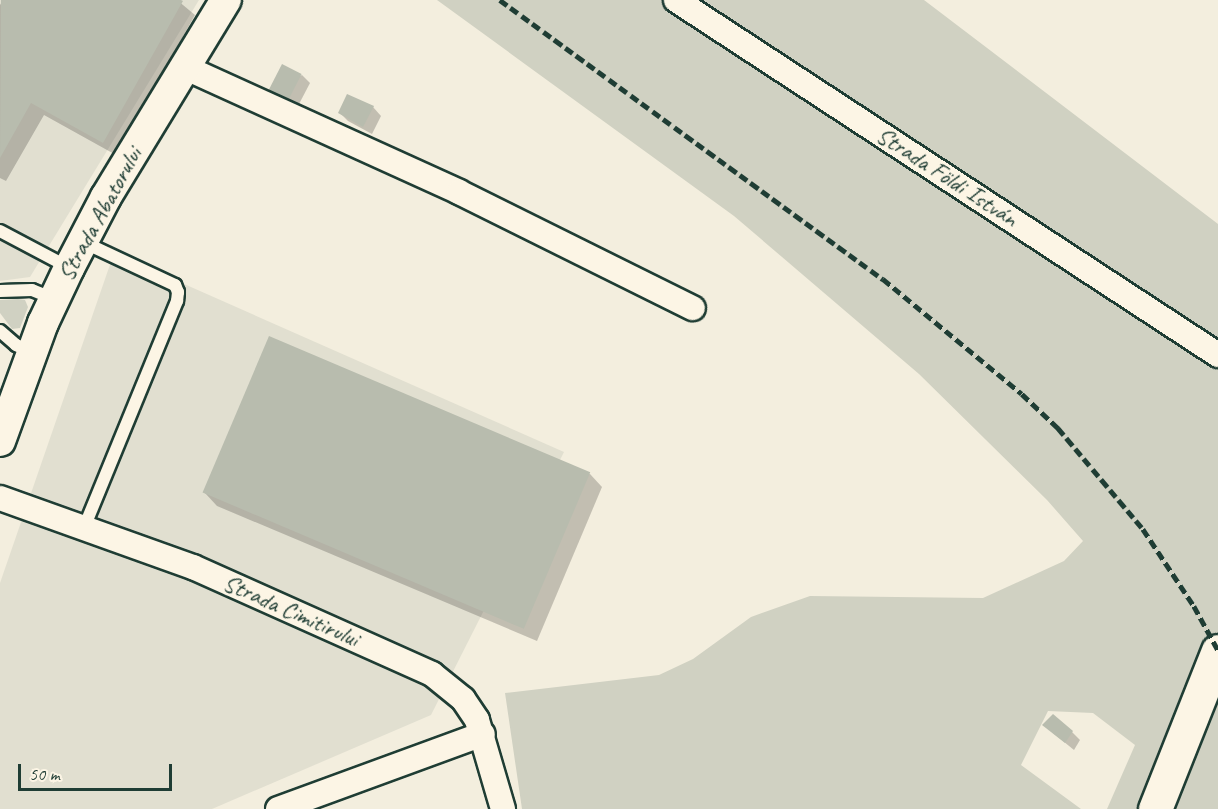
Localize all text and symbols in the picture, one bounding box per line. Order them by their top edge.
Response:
street label: Strada Földi István [871,121,1023,233]
street label: Strada Abatorului [51,142,149,286]
street label: Strada Cimitirului [219,568,363,654]
scale bar [21,752,176,790]
text: 50 m [29,763,60,785]

